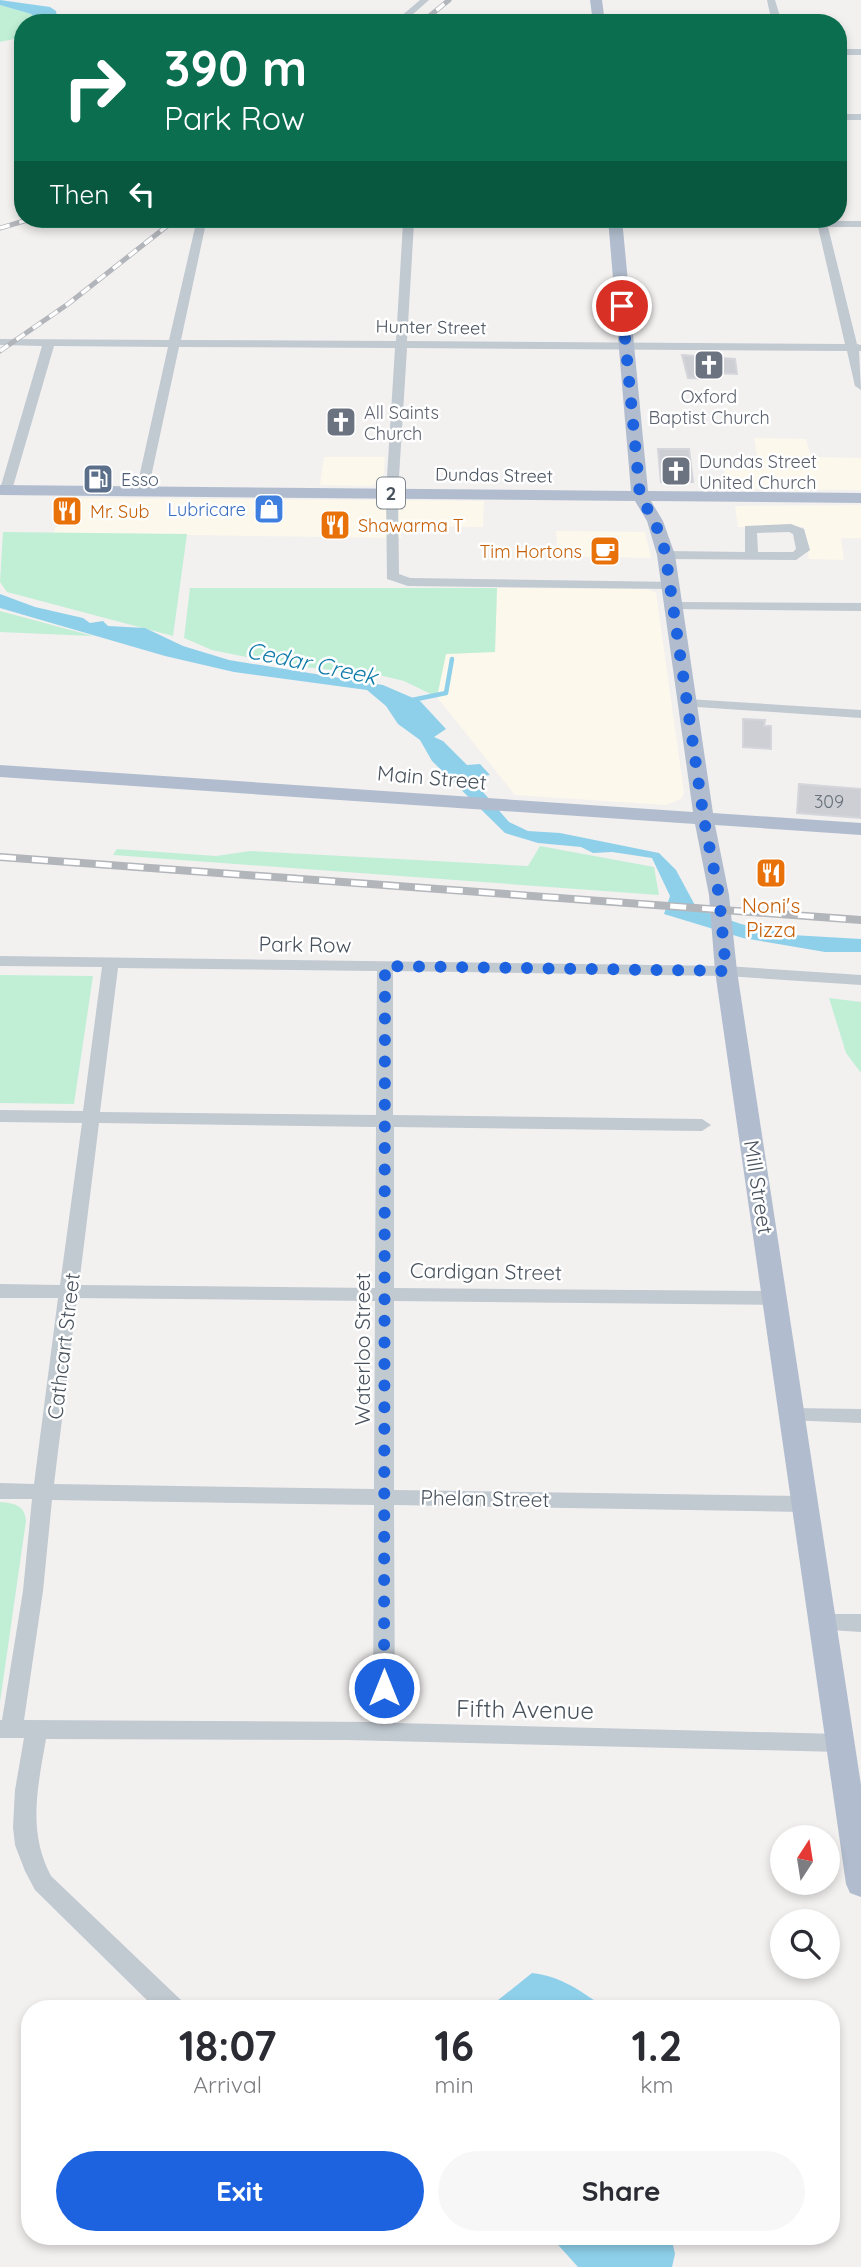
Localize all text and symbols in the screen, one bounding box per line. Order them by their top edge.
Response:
text: 390 m [164,37,307,98]
icon: right [49,42,140,133]
text: Park Row [164,98,305,138]
icon: left [123,175,161,213]
text: Then [49,178,109,211]
pin [592,276,652,336]
icon: arrive [603,287,641,325]
street label: Hunter Street [375,315,487,339]
church icon: Oxford Baptist Church [692,348,726,382]
place label: Oxford Baptist Church [648,385,770,429]
place label: All Saints Church [364,401,439,445]
church icon: All Saints Church [324,405,358,439]
place label: Dundas Street United Church [699,450,817,494]
church icon: Dundas Street United Church [659,454,693,488]
fuel station icon: Esso [81,462,115,496]
street label: Dundas Street [435,462,553,488]
place label: Esso [121,468,159,491]
road number: 2 [377,478,405,508]
shop icon: Lubricare [252,492,286,526]
restaurant icon: Mr. Sub [50,494,84,528]
place label: Lubricare [168,498,246,521]
place label: Mr. Sub [90,500,149,523]
restaurant icon: Shawarma T [318,508,352,542]
place label: Shawarma T [358,514,464,537]
cafe icon: Tim Hortons [588,534,622,568]
place label: Tim Hortons [479,540,582,563]
water label: Cedar Creek [244,635,382,691]
street label: Main Street [376,759,488,795]
house number: 309 [814,790,844,813]
restaurant icon: Noni's Pizza [754,856,788,890]
place label: Noni's Pizza [742,892,800,942]
street label: Park Row [258,930,352,958]
street label: Mill Street [739,1138,779,1236]
street label: Cardigan Street [410,1257,562,1285]
street label: Cathcart Street [41,1271,85,1421]
street label: Waterloo Street [349,1273,375,1425]
street label: Phelan Street [420,1484,550,1512]
position arrow [347,1651,421,1725]
street label: Fifth Avenue [456,1693,594,1725]
north arrow [770,1825,840,1895]
map controls [770,1825,840,1979]
button: search [770,1909,840,1979]
text: 18:07 [179,2019,277,2072]
text: 16 [434,2019,474,2072]
text: 1.2 [632,2019,682,2072]
text: Arrival [193,2070,262,2099]
text: min [435,2070,474,2099]
text: km [640,2070,674,2099]
button: Exit [56,2151,424,2231]
button: Share [438,2151,805,2231]

